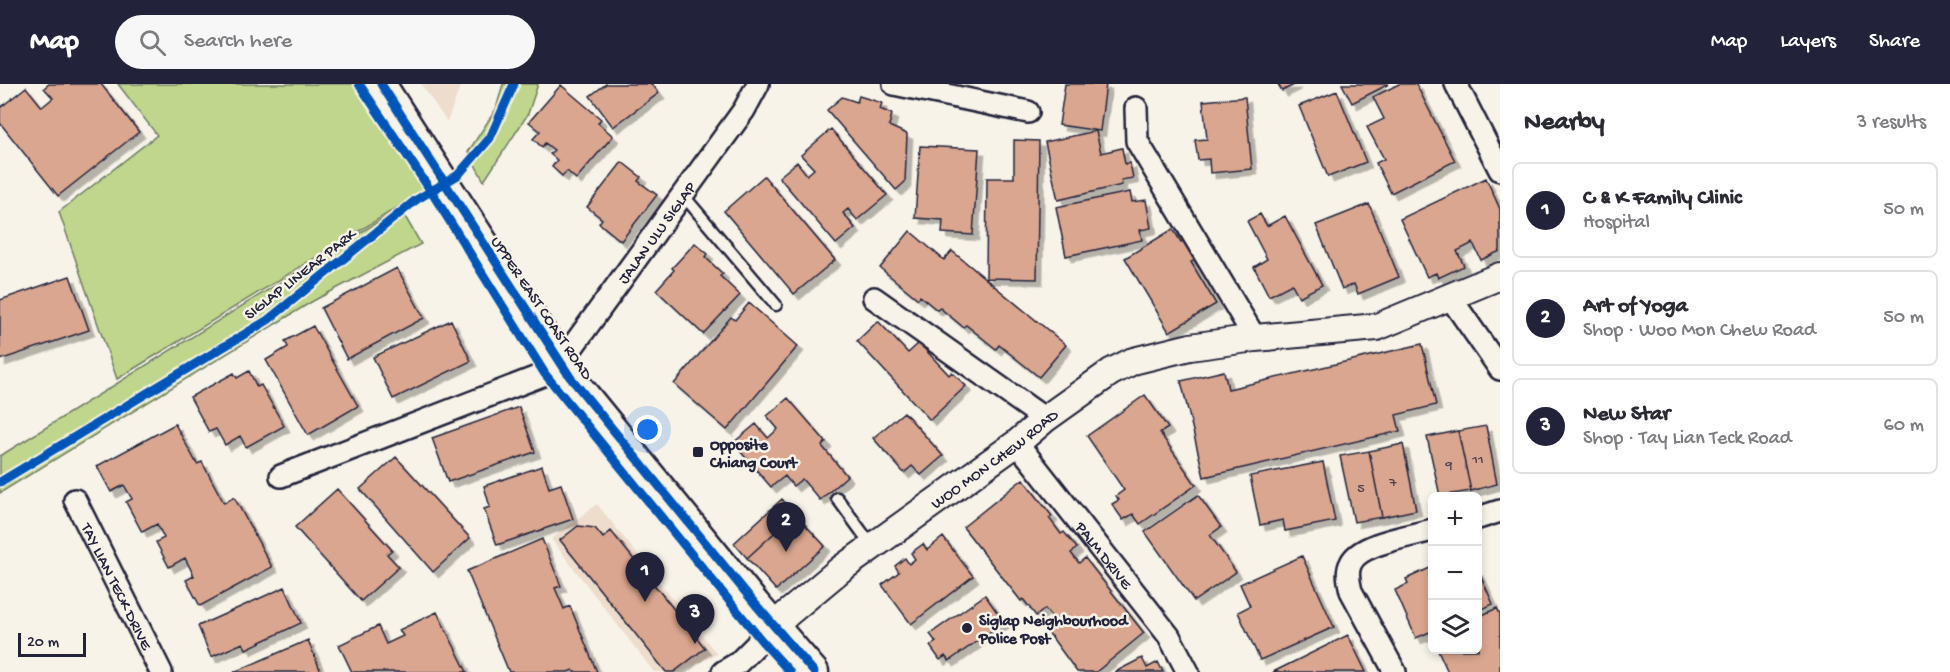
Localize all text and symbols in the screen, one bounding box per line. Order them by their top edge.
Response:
search box [115,15,535,69]
text: Map [30,26,79,59]
icon: search [136,26,169,59]
text: Search here [184,29,292,55]
text: Map [1711,30,1747,55]
text: Layers [1780,30,1836,55]
text: Share [1869,30,1920,55]
text: Nearby [1524,108,1605,139]
text: 3 results [1857,112,1926,135]
street label: JALAN ULU SIGLAP [615,179,702,289]
text: C & K Family Clinic [1583,186,1742,212]
text: 1 [1541,199,1550,222]
text: 50 m [1883,199,1924,222]
text: Hospital [1583,212,1650,235]
street label: SIGLAP LINEAR PARK [242,225,362,325]
street label: UPPER EAST COAST ROAD [485,234,595,385]
text: Art of Yoga [1583,294,1688,320]
text: 2 [1541,307,1550,330]
text: 50 m [1883,307,1924,330]
text: Shop · Woo Mon Chew Road [1583,320,1816,343]
text: New Star [1583,402,1670,428]
street label: WOO MON CHEW ROAD [928,406,1064,515]
your location [633,415,662,444]
text: 3 [1540,415,1551,438]
text: 60 m [1884,415,1924,438]
text: Shop · Tay Lian Teck Road [1583,428,1792,451]
place label: Opposite Chiang Court [709,437,798,474]
marker: Opposite Chiang Court [691,445,705,459]
house number: 11 [1471,452,1484,469]
house number: 9 [1444,458,1453,475]
house number: 7 [1388,475,1397,492]
house number: 5 [1357,481,1365,498]
map controls [1428,492,1482,654]
button: + [1428,492,1482,546]
pin: 2 [766,502,806,552]
street label: PALM DRIVE [1069,518,1135,595]
street label: TAY LIAN TECK DRIVE [75,520,155,655]
button: − [1428,546,1482,600]
pin: 1 [626,552,664,602]
pin: 3 [676,594,714,644]
button: layers [1428,600,1482,654]
place label: Siglap Neighbourhood Police Post [978,613,1129,650]
marker: Siglap Neighbourhood Police Post [960,621,974,635]
scale bar [18,630,86,658]
text: 20 m [27,634,59,653]

